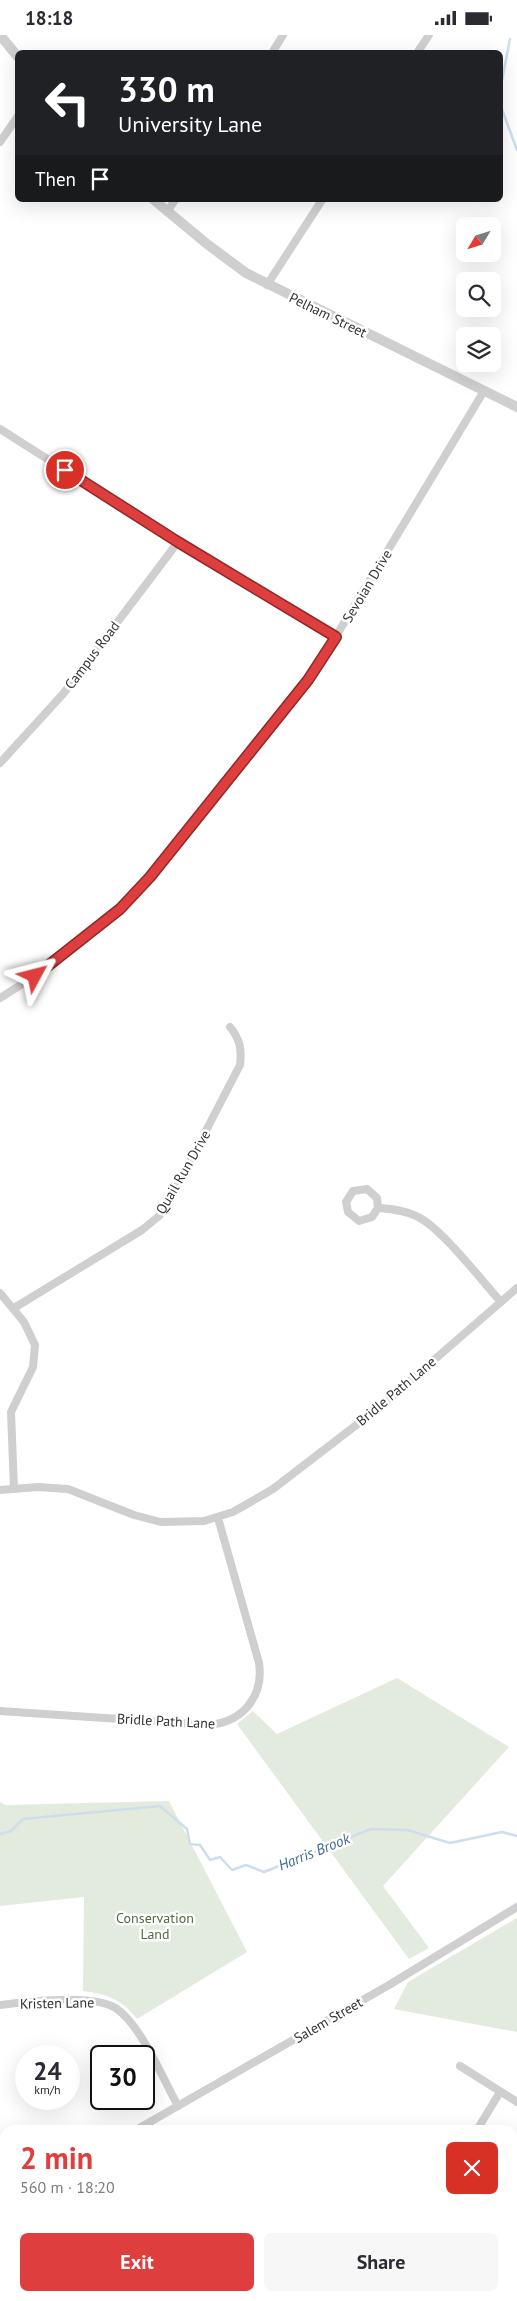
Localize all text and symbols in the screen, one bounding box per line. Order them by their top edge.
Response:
text: 18:18 [25,6,73,30]
text: 330 m [118,66,215,112]
icon: left [35,70,100,135]
text: University Lane [118,110,262,138]
icon: arrive [86,165,114,193]
text: Then [35,167,76,191]
north arrow [456,217,501,263]
map controls [456,217,501,372]
button: search [456,272,501,317]
street label: Pelham Street [286,288,370,342]
button: layers [456,327,501,372]
pin [44,449,86,491]
icon: arrive [51,456,79,484]
street label: Sevoian Drive [338,546,396,626]
street label: Campus Road [61,617,123,693]
position arrow [8,949,60,1001]
street label: Quail Run Drive [152,1127,214,1217]
street label: Bridle Path Lane [353,1353,439,1429]
street label: Bridle Path Lane [116,1709,216,1733]
water label: Harris Brook [275,1828,354,1874]
park label: Conservation Land [116,1909,194,1943]
street label: Kristen Lane [20,1993,94,2013]
street label: Salem Street [290,1993,366,2047]
speed limit sign: 30 [90,2045,155,2110]
text: 24 [33,2055,62,2087]
text: km/h [34,2082,61,2097]
text: 2 min [20,2138,93,2177]
button: close [446,2142,498,2194]
text: 560 m · 18:20 [20,2177,115,2197]
button: Exit [20,2233,254,2291]
button: Share [264,2233,498,2291]

